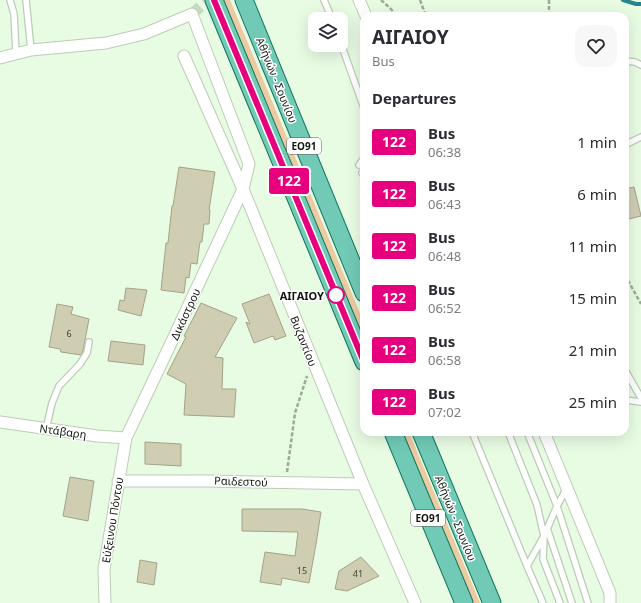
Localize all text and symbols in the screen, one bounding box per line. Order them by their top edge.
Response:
map controls [308,12,348,52]
button: layers [308,12,348,52]
text: ΑΙΓΑΙΟΥ [372,24,449,50]
button: heart [575,25,617,67]
street label: Αθήνών - Σουνίου [253,35,301,125]
text: Bus [372,52,395,70]
text: Departures [372,88,456,108]
text: Bus [428,123,455,143]
text: 122 [382,132,406,151]
text: 1 min [577,132,617,152]
road number: ΕΟ91 [287,138,321,154]
text: 06:38 [428,143,461,161]
line badge: 122 [266,168,312,194]
text: 122 [277,171,301,190]
text: Bus [428,175,455,195]
text: 122 [382,184,406,203]
text: 6 min [577,184,617,204]
text: 06:43 [428,195,461,213]
text: Bus [428,227,455,247]
text: 122 [382,236,406,255]
text: 11 min [569,236,617,256]
text: 06:48 [428,247,461,265]
text: Bus [428,279,455,299]
street label: Δικάστρου [167,286,203,342]
marker: ΑΙΓΑΙΟΥ [327,286,345,304]
place label: ΑΙΓΑΙΟΥ [280,288,324,303]
text: 122 [382,288,406,307]
text: 15 min [569,288,617,308]
text: 06:52 [428,299,461,317]
street label: Βυζαντίου [287,314,321,368]
house number: 6 [66,327,72,340]
text: Bus [428,331,455,351]
text: 122 [382,340,406,359]
text: 21 min [569,340,617,360]
text: 06:58 [428,351,461,369]
text: Bus [428,383,455,403]
text: 122 [382,392,406,411]
text: 25 min [569,392,617,412]
text: 07:02 [428,403,461,421]
street label: Ντάβαρη [39,420,87,442]
street label: Ραιδεστού [214,473,268,489]
street label: Αθήνών - Σουνίου [432,473,480,563]
street label: Εύξεινου Πόντου [98,476,126,564]
road number: ΕΟ91 [411,510,445,526]
house number: 15 [297,564,307,577]
house number: 41 [353,567,363,580]

